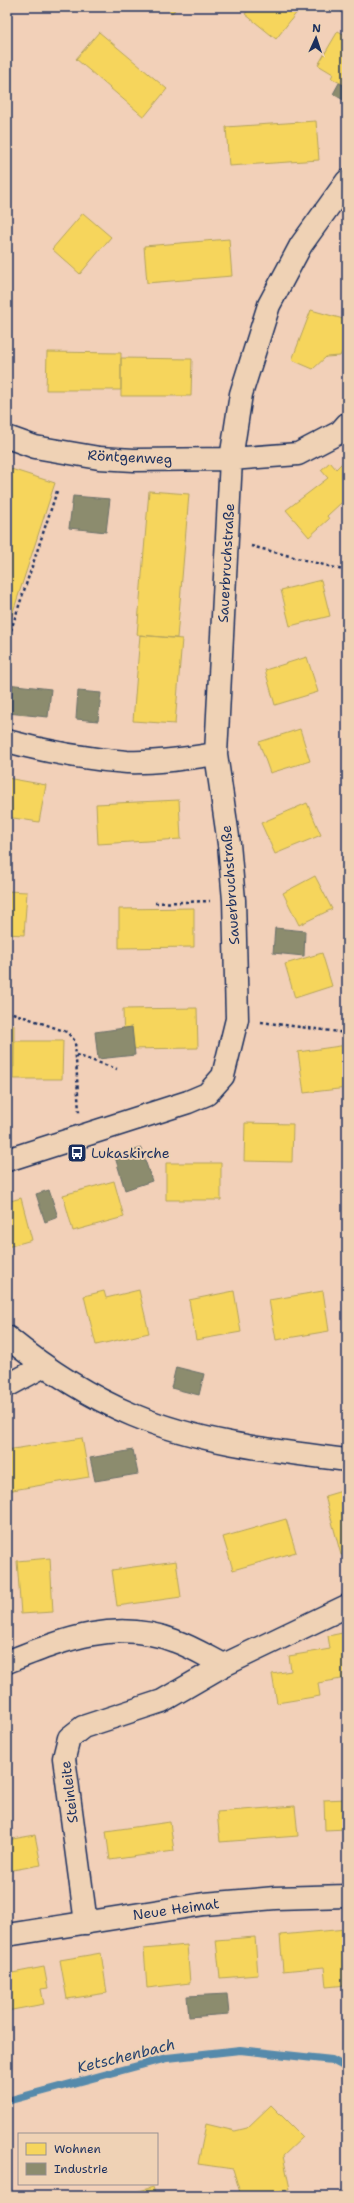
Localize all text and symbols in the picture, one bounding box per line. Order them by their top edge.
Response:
north arrow [296,18,336,58]
text: N [312,21,322,36]
street label: Röntgenweg [87,446,173,468]
street label: Sauerbruchstraße [214,503,238,623]
street label: Sauerbruchstraße [217,825,243,945]
bus stop icon: Lukaskirche [66,1142,88,1164]
place label: Lukaskirche [91,1144,170,1162]
street label: Steinleite [56,1760,82,1824]
street label: Neue Heimat [132,1894,220,1924]
water label: Ketschenbach [75,2034,177,2078]
legend [18,2133,158,2185]
text: Wohnen [54,2141,101,2157]
text: Industrie [54,2161,108,2177]

